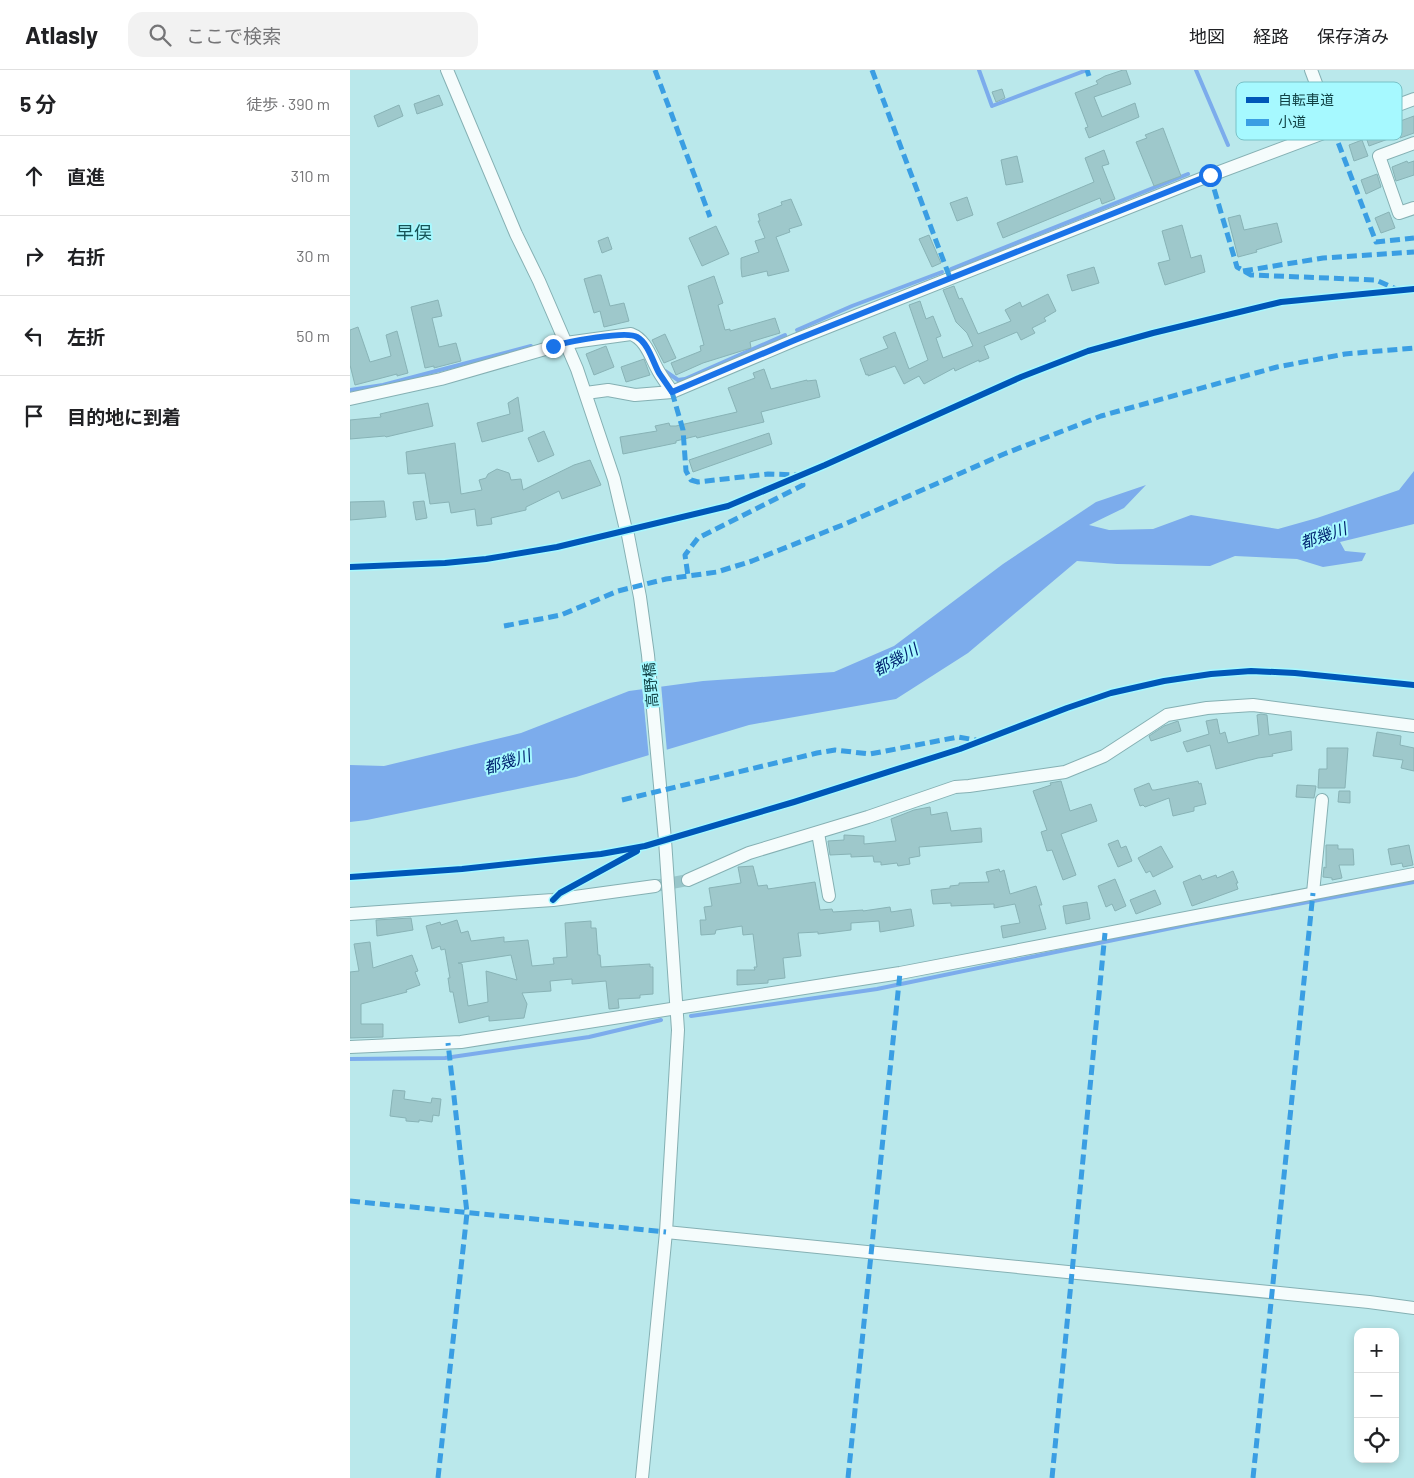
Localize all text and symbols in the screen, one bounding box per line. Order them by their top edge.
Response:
search box [128,12,478,57]
text: Atlasly [25,20,98,49]
icon: search [146,21,174,49]
text: ここで検索 [186,24,281,47]
text: 地図 [1189,25,1225,47]
text: 経路 [1253,25,1289,47]
text: 保存済み [1317,25,1389,47]
legend [1236,82,1402,140]
text: 5 分 [20,91,57,116]
text: 自転車道 [1278,91,1334,108]
text: 徒歩 · 390 m [246,94,330,113]
text: 小道 [1278,113,1306,130]
icon: ahead [20,162,48,190]
route start [1199,164,1222,187]
text: 直進 [67,165,105,188]
text: 310 m [291,166,330,185]
district label: 早俣 [396,221,432,243]
icon: right [20,242,48,270]
text: 右折 [67,245,105,268]
text: 30 m [296,246,330,265]
icon: left [20,322,48,350]
text: 左折 [67,325,105,348]
text: 50 m [296,326,330,345]
route end [542,335,565,358]
icon: arrive [20,402,48,430]
text: 目的地に到着 [67,405,181,428]
water label: 都幾川 [1297,518,1351,552]
water label: 都幾川 [869,638,922,679]
street label: 高野橋 [639,662,661,708]
water label: 都幾川 [481,744,535,777]
map controls [1354,1328,1399,1463]
button: + [1354,1328,1399,1373]
button: − [1354,1373,1399,1418]
button: locate [1354,1418,1399,1463]

